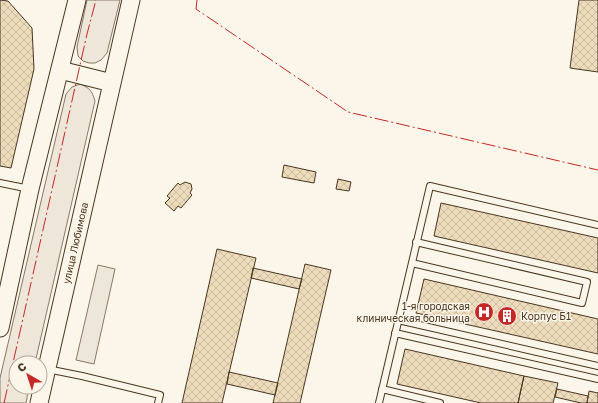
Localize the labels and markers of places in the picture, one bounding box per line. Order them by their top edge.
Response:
place label: 1-я городская клиническая больница [357,300,470,324]
hospital icon: 1-я городская клиническая больница [473,301,495,323]
building icon: Корпус Б1 [496,305,518,327]
place label: Корпус Б1 [521,310,571,322]

